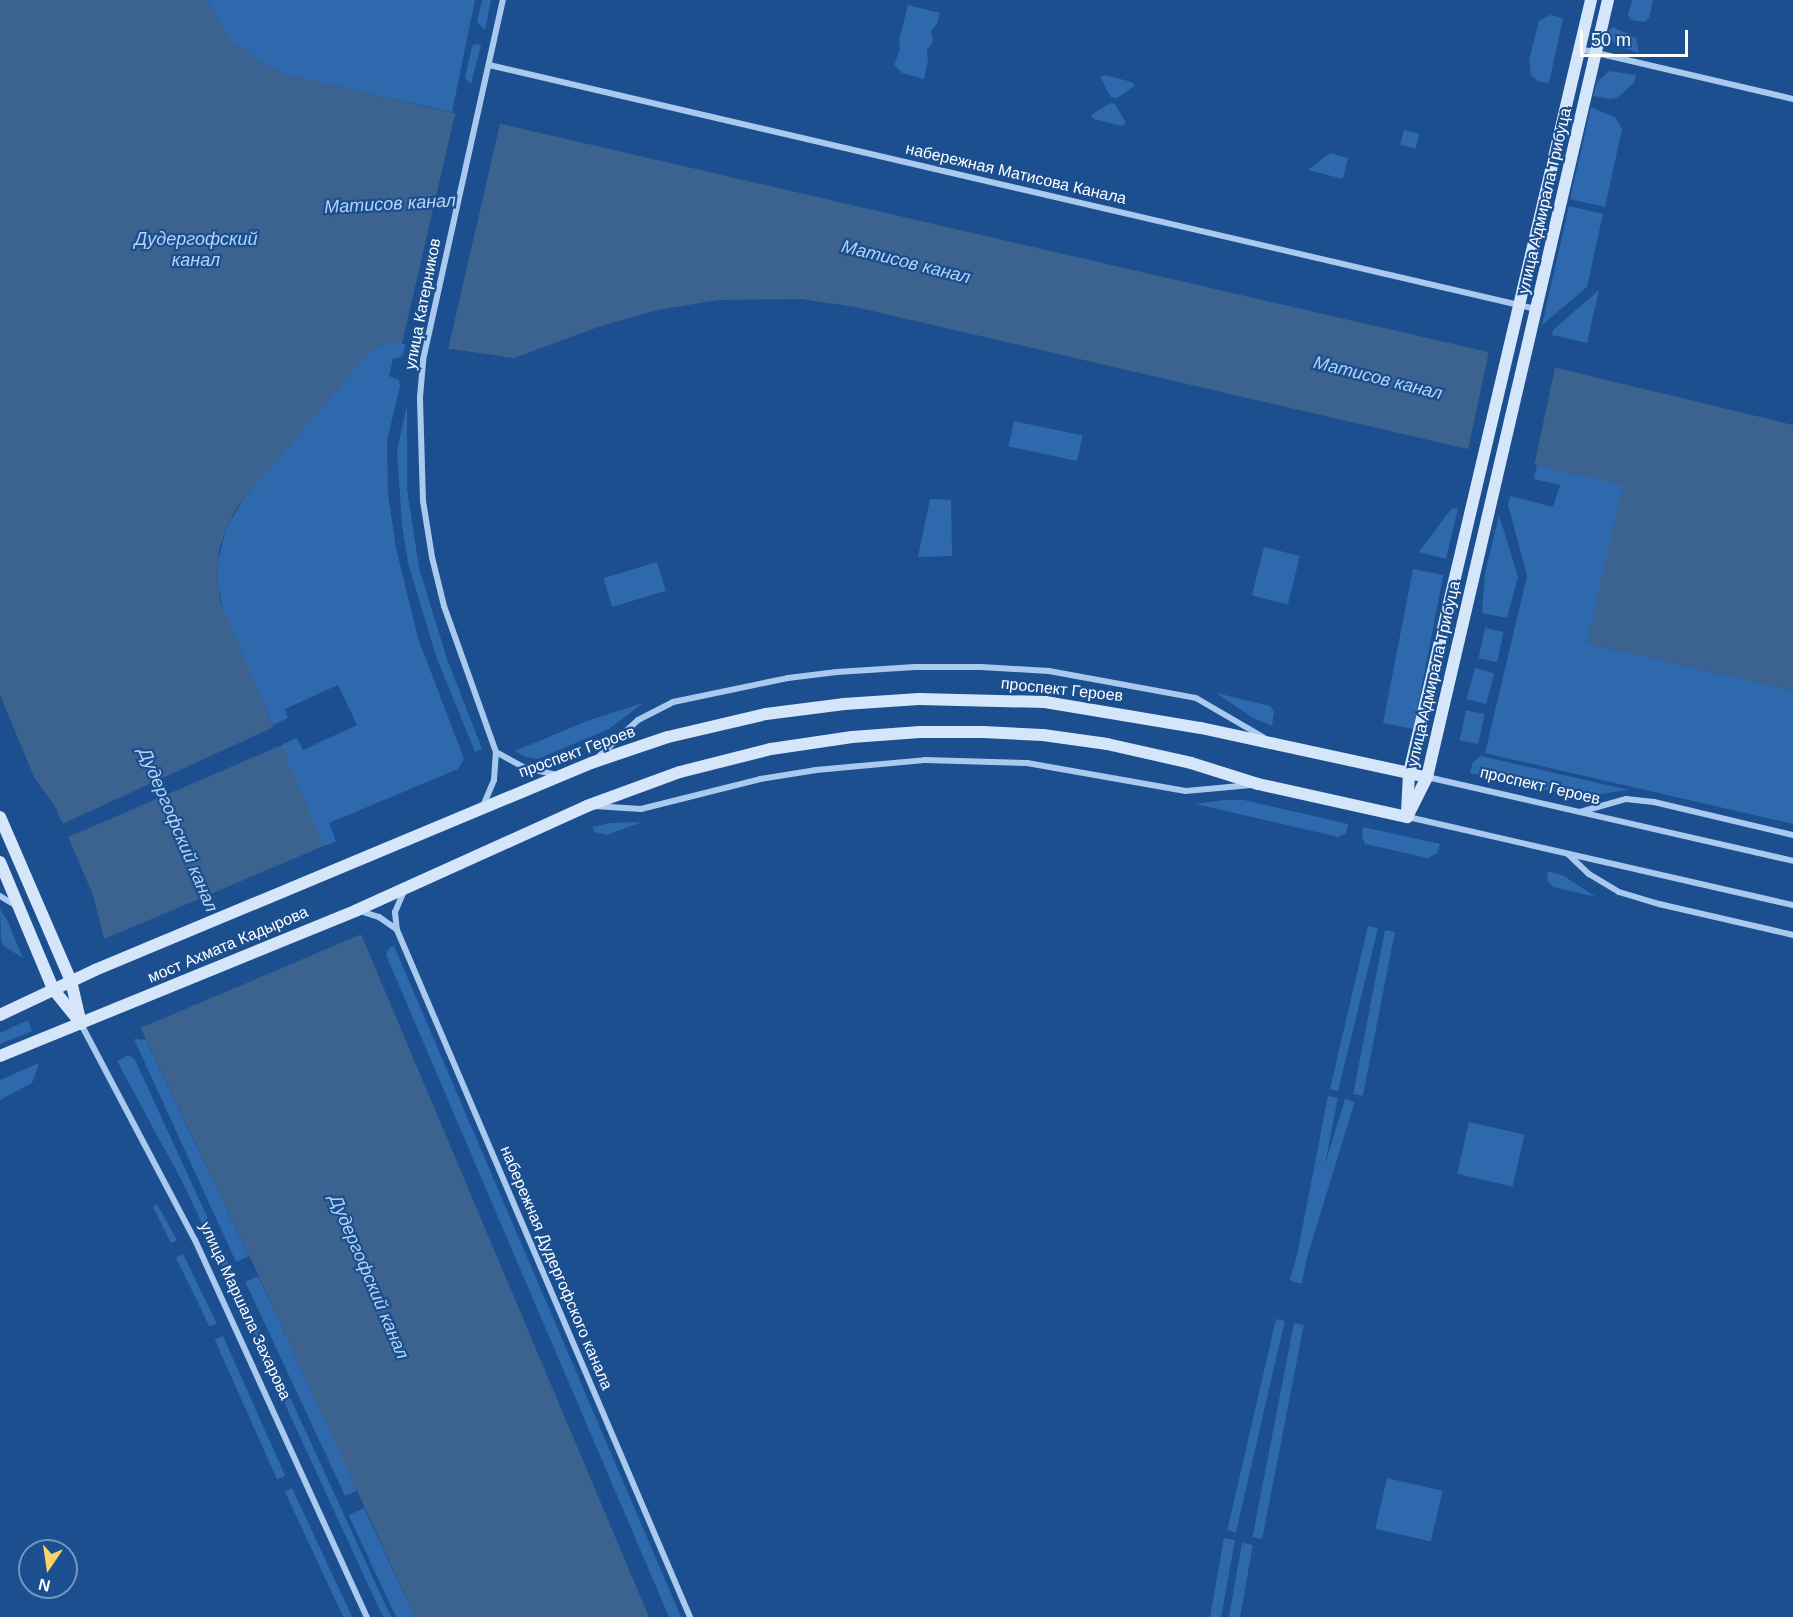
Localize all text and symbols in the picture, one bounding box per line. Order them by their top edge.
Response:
scale bar [1583,18,1691,56]
text: 50 m [1591,30,1631,50]
street label: улица Адмирала Трибуца [1514,106,1576,296]
street label: набережная Матисова Канала [904,139,1128,209]
water label: Матисов канал [324,190,456,218]
water label: Дудергофский канал [134,229,258,272]
water label: Матисов канал [839,236,973,288]
street label: улица Катерников [401,237,445,371]
water label: Матисов канал [1311,352,1445,404]
street label: улица Адмирала Трибуца [1403,579,1465,769]
street label: проспект Героев [1000,674,1124,706]
street label: проспект Героев [516,722,638,782]
water label: Дудергофский канал [134,745,222,915]
street label: проспект Героев [1478,763,1602,809]
street label: мост Ахмата Кадырова [145,902,311,988]
street label: набережная Дудергофского канала [496,1143,616,1393]
water label: Дудергофский канал [325,1192,413,1362]
street label: улица Маршала Захарова [195,1219,295,1403]
north arrow [18,1539,78,1599]
text: N [37,1575,52,1595]

